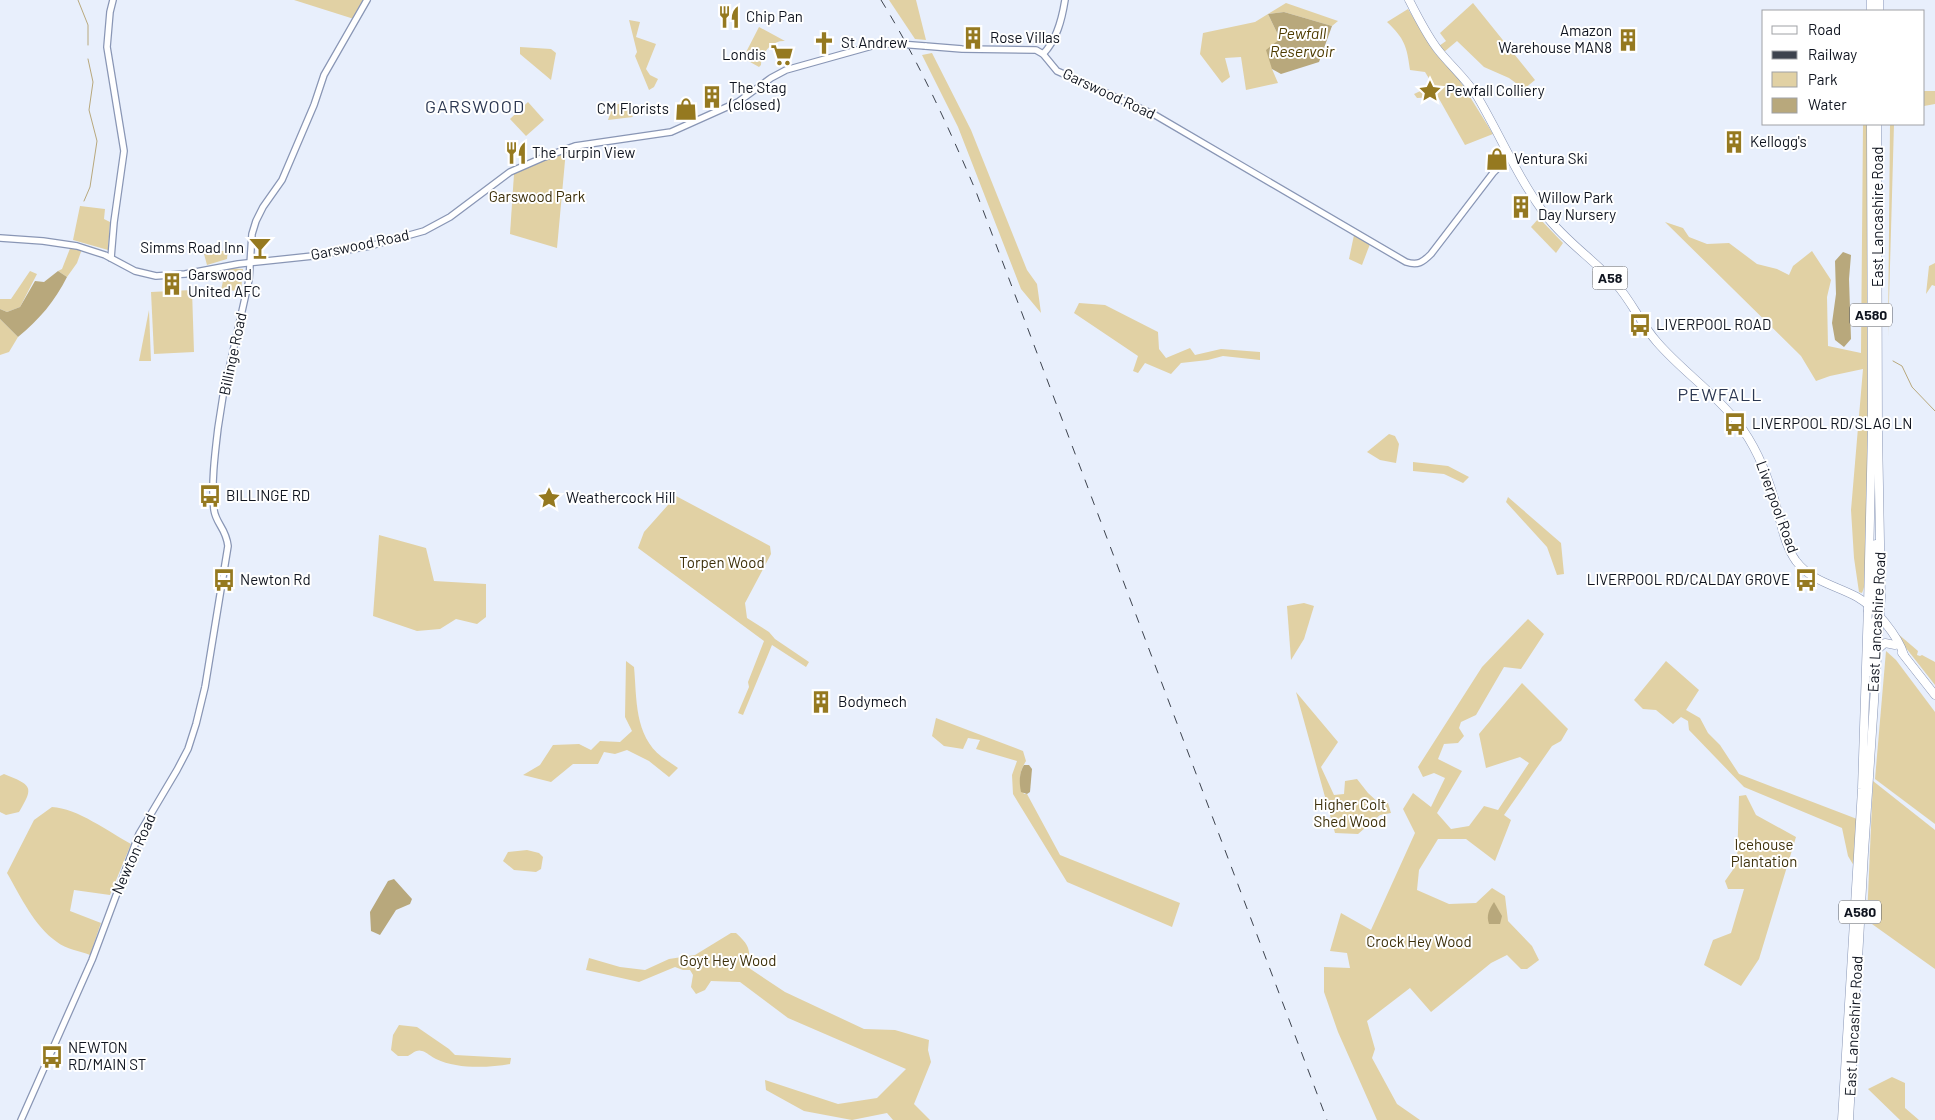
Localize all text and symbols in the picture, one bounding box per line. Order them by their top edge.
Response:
restaurant icon: Chip Pan [716,4,742,30]
place label: Chip Pan [746,7,803,25]
legend [1762,10,1925,125]
text: Road [1808,20,1841,38]
place label: Amazon Warehouse MAN8 [1498,21,1612,56]
water label: Pewfall Reservoir [1270,23,1336,60]
building icon: Rose Villas [960,25,986,51]
building icon: Amazon Warehouse MAN8 [1615,27,1641,53]
place label: Rose Villas [990,28,1060,46]
church icon: St Andrew [811,30,837,56]
place label: St Andrew [841,33,908,51]
supermarket icon: Londis [769,42,795,68]
place label: Londis [722,45,766,63]
text: Railway [1808,45,1857,63]
street label: Garswood Road [1060,64,1159,122]
text: Park [1808,70,1838,88]
place label: The Stag (closed) [728,78,786,113]
place icon: Pewfall Colliery [1417,78,1443,104]
place label: Pewfall Colliery [1446,81,1545,99]
building icon: The Stag (closed) [699,84,725,110]
district label: GARSWOOD [425,95,525,117]
text: Water [1808,95,1847,113]
shop icon: CM Florists [673,96,699,122]
place label: CM Florists [597,99,669,117]
building icon: Kellogg's [1721,129,1747,155]
place label: Kellogg's [1750,132,1807,150]
restaurant icon: The Turpin View [503,140,529,166]
place label: The Turpin View [532,143,636,161]
shop icon: Ventura Ski [1484,146,1510,172]
street label: East Lancashire Road [1868,147,1886,287]
place label: Ventura Ski [1514,149,1588,167]
park label: Garswood Park [489,187,586,205]
place label: Willow Park Day Nursery [1538,188,1616,223]
building icon: Willow Park Day Nursery [1508,194,1534,220]
street label: Garswood Road [309,225,411,263]
bar icon: Simms Road Inn [247,235,273,261]
place label: Simms Road Inn [140,238,244,256]
place label: Garswood United AFC [188,265,261,300]
road number: A58 [1592,266,1628,290]
building icon: Garswood United AFC [159,271,185,297]
road number: A580 [1850,304,1892,326]
street label: Billinge Road [214,311,250,397]
bus stop icon: LIVERPOOL ROAD [1627,312,1653,338]
place label: LIVERPOOL ROAD [1656,315,1771,333]
district label: PEWFALL [1677,383,1763,405]
bus stop icon: LIVERPOOL RD/SLAG LN [1722,411,1748,437]
place label: LIVERPOOL RD/SLAG LN [1752,414,1913,432]
street label: Liverpool Road [1753,458,1803,555]
bus stop icon: BILLINGE RD [197,483,223,509]
place icon: Weathercock Hill [536,485,562,511]
place label: BILLINGE RD [226,486,310,504]
place label: Weathercock Hill [566,488,676,506]
street label: East Lancashire Road [1863,551,1889,693]
park label: Torpen Wood [679,553,765,571]
bus stop icon: Newton Rd [211,567,237,593]
bus stop icon: LIVERPOOL RD/CALDAY GROVE [1793,567,1819,593]
place label: Newton Rd [240,570,311,588]
place label: LIVERPOOL RD/CALDAY GROVE [1587,570,1790,588]
building icon: Bodymech [808,689,834,715]
place label: Bodymech [838,692,907,710]
park label: Higher Colt Shed Wood [1314,795,1386,830]
street label: Newton Road [107,810,159,897]
park label: Icehouse Plantation [1731,835,1797,870]
road number: A580 [1839,900,1881,924]
park label: Crock Hey Wood [1366,932,1472,950]
park label: Goyt Hey Wood [680,951,776,969]
street label: East Lancashire Road [1840,955,1866,1097]
place label: NEWTON RD/MAIN ST [68,1038,146,1073]
bus stop icon: NEWTON RD/MAIN ST [39,1044,65,1070]

